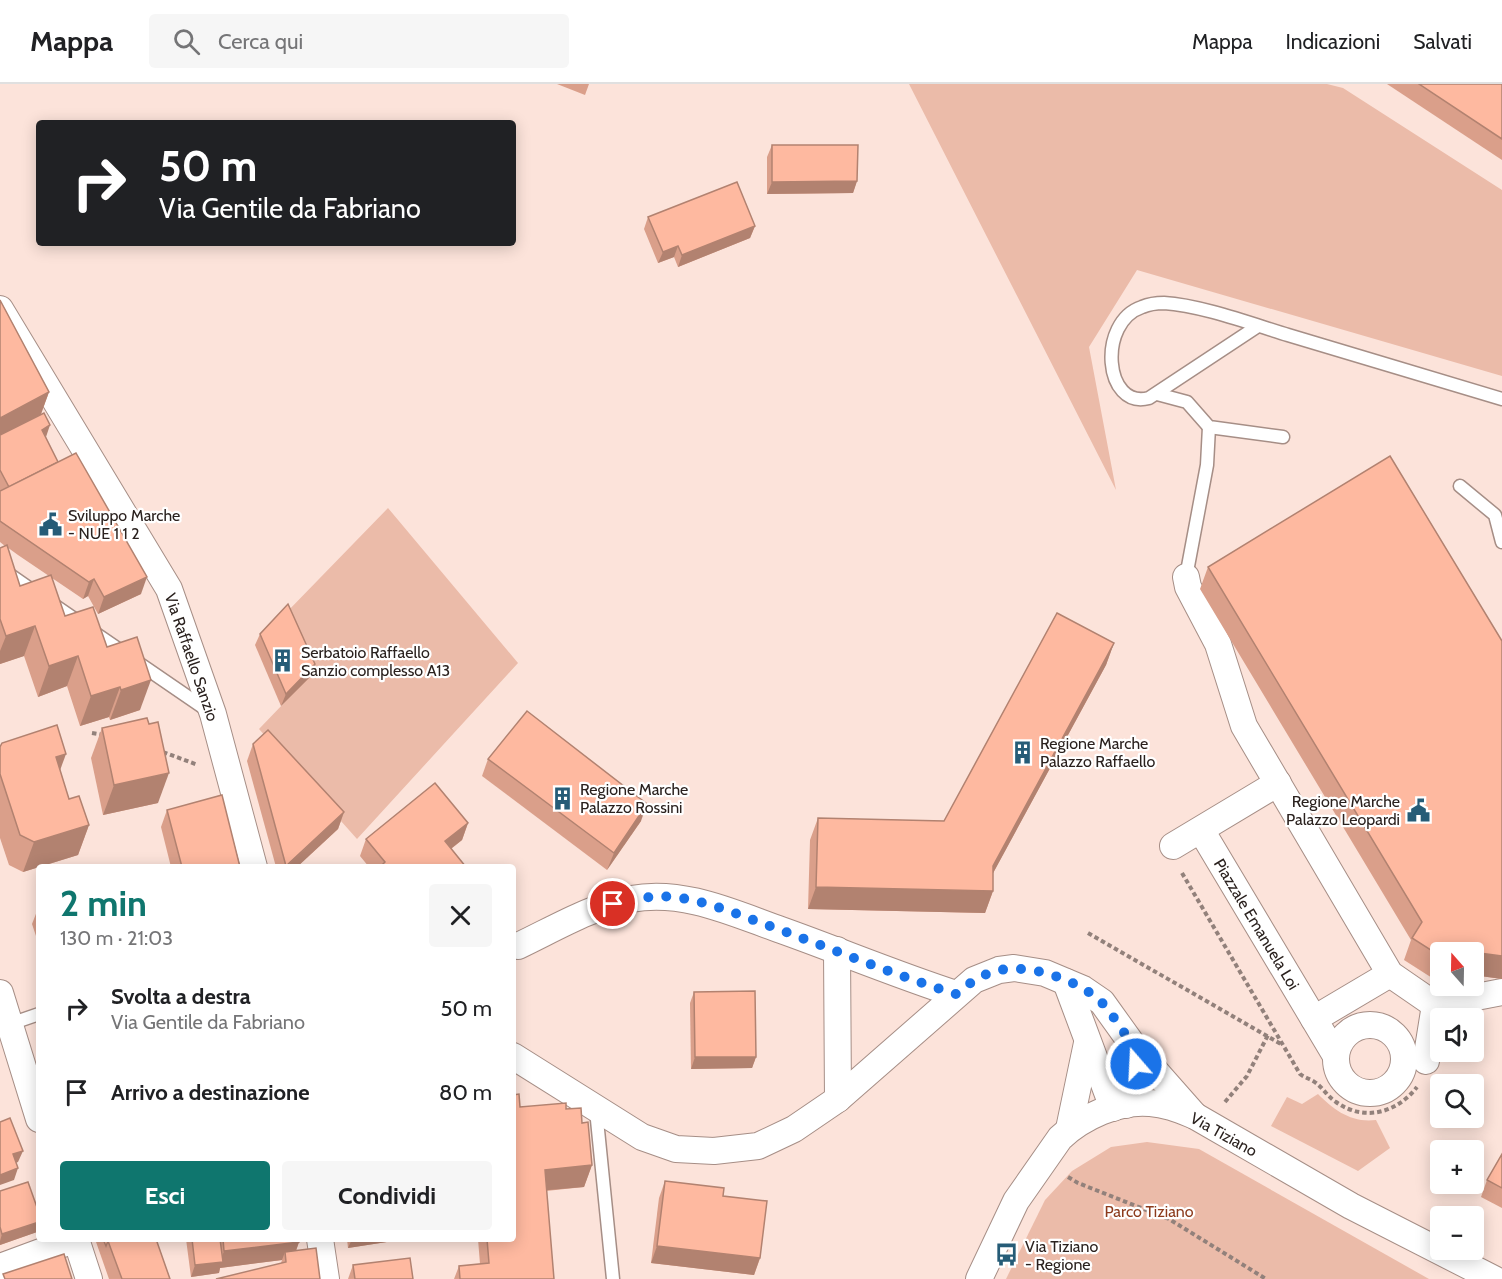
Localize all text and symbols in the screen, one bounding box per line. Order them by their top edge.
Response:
search box [149,14,569,68]
text: Mappa [30,24,113,58]
icon: search [170,25,203,58]
text: Cerca qui [218,28,303,55]
text: Mappa [1192,29,1253,54]
text: Indicazioni [1286,29,1380,54]
text: Salvati [1413,29,1472,54]
text: 50 m [159,140,257,192]
icon: right [60,144,138,222]
text: Via Gentile da Fabriano [159,192,421,225]
place label: Sviluppo Marche - NUE 1 1 2 [68,506,180,543]
public building icon: Sviluppo Marche - NUE 1 1 2 [37,511,63,537]
street label: Via Raffaello Sanzio [161,591,222,724]
place label: Serbatoio Raffaello Sanzio complesso A13 [301,643,450,680]
building icon: Serbatoio Raffaello Sanzio complesso A13 [270,648,296,674]
place label: Regione Marche Palazzo Raffaello [1040,734,1155,771]
building icon: Regione Marche Palazzo Raffaello [1009,739,1035,765]
place label: Regione Marche Palazzo Rossini [580,780,688,817]
building icon: Regione Marche Palazzo Rossini [549,785,575,811]
place label: Regione Marche Palazzo Leopardi [1286,792,1400,829]
public building icon: Regione Marche Palazzo Leopardi [1405,797,1431,823]
street label: Piazzale Emanuela Loi [1210,855,1303,993]
pin [587,878,638,929]
text: 2 min [60,881,147,925]
button: close [429,884,492,947]
icon: arrive [596,887,629,920]
text: 130 m · 21:03 [60,926,173,950]
north arrow [1430,942,1484,996]
map controls [1430,942,1484,1260]
text: Svolta a destra [111,983,251,1010]
icon: right [60,992,93,1025]
text: 50 m [440,995,492,1022]
button: sound [1430,1008,1484,1062]
text: Via Gentile da Fabriano [111,1010,305,1034]
position arrow [1104,1032,1168,1096]
button: search [1430,1074,1484,1128]
icon: arrive [60,1076,93,1109]
text: Arrivo a destinazione [111,1079,309,1106]
text: 80 m [439,1079,492,1106]
street label: Via Tiziano [1187,1108,1261,1161]
button: + [1430,1140,1484,1194]
button: Esci [60,1161,270,1230]
button: Condividi [282,1161,492,1230]
park label: Parco Tiziano [1104,1202,1194,1221]
button: − [1430,1206,1484,1260]
place label: Via Tiziano - Regione [1025,1237,1098,1274]
bus stop icon: Via Tiziano - Regione [994,1242,1020,1268]

